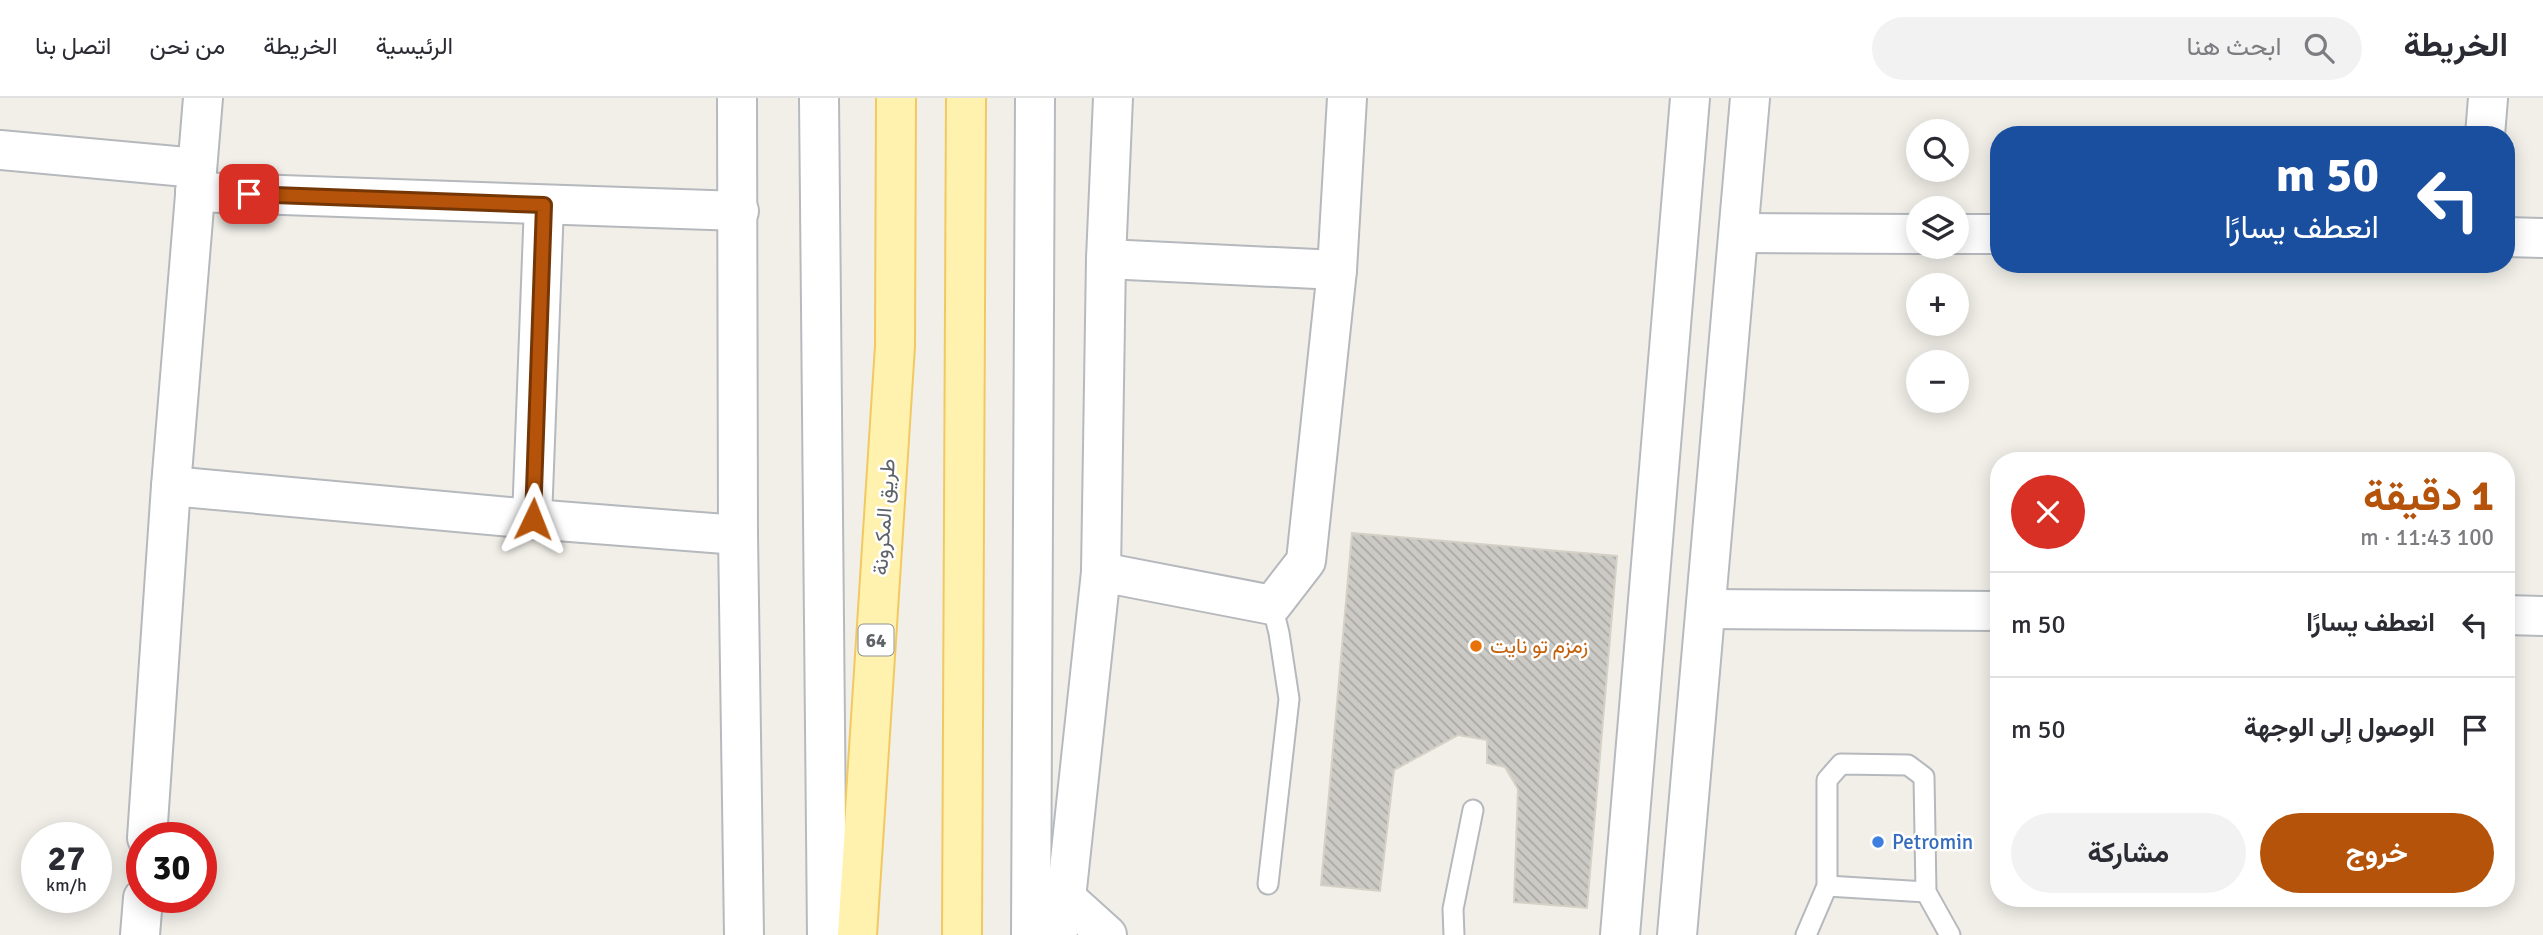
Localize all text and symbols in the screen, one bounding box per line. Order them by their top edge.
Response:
search box [1872,17,2362,80]
text: الخريطة [2404,25,2508,66]
icon: search [2300,29,2338,67]
text: اتصل بنا [35,31,111,61]
text: من نحن [149,31,225,61]
text: الخريطة [263,31,338,61]
text: الرئيسية [376,31,453,61]
text: ابحث هنا [2187,31,2282,63]
map controls [1906,119,1969,413]
button: search [1906,119,1969,182]
text: 50 m [2276,145,2379,205]
icon: left [2403,154,2494,245]
pin [219,164,279,224]
icon: arrive [230,175,268,213]
button: layers [1906,196,1969,259]
text: انعطف يسارًا [2224,208,2379,247]
button: + [1906,273,1969,336]
button: − [1906,350,1969,413]
street label: طريق المكرونة [867,458,901,576]
text: 1 دقيقة [2363,471,2494,522]
button: close [2011,475,2085,549]
position arrow [496,482,570,556]
text: 100 m · 11:43 [2360,523,2494,552]
icon: left [2456,606,2494,644]
text: انعطف يسارًا [2306,607,2435,639]
text: 50 m [2011,609,2066,641]
road number: 64 [858,624,894,656]
place label: زمزم تو نايت [1490,633,1588,660]
marker: زمزم تو نايت [1468,638,1484,654]
icon: arrive [2456,711,2494,749]
text: الوصول إلى الوجهة [2244,712,2435,744]
text: 50 m [2011,714,2066,746]
button: مشاركة [2011,813,2246,893]
button: خروج [2260,813,2494,893]
speed limit sign: 30 [126,822,217,913]
place label: Petromin [1892,829,1973,855]
marker: Petromin [1870,834,1886,850]
text: 27 [48,837,85,880]
text: km/h [46,874,87,896]

